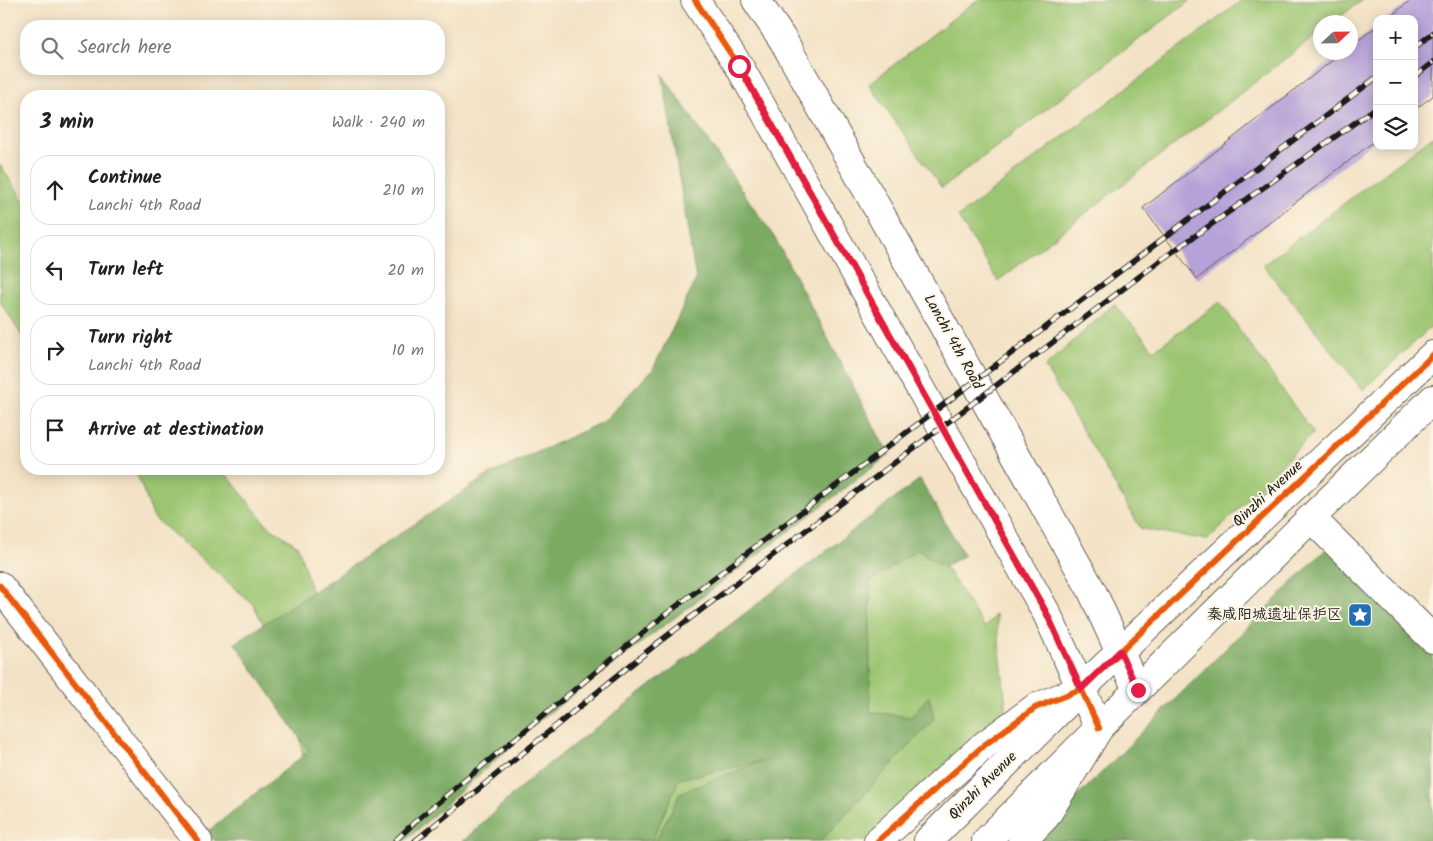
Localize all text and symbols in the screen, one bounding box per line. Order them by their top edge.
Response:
north arrow [1313,15,1358,60]
map controls [1373,15,1418,150]
button: + [1373,15,1418,60]
search box [20,20,445,75]
text: Search here [78,33,172,63]
icon: search [38,34,66,62]
route start [728,55,751,78]
button: − [1373,60,1418,105]
button: layers [1373,105,1418,150]
text: 3 min [40,106,94,139]
text: Walk · 240 m [332,110,425,135]
text: Continue [88,163,161,193]
icon: ahead [41,176,69,204]
text: 210 m [383,178,424,203]
text: Lanchi 4th Road [88,193,201,218]
text: Turn left [88,255,163,285]
icon: left [41,256,69,284]
text: 20 m [388,258,424,283]
street label: Lanchi 4th Road [917,290,989,394]
text: Turn right [88,323,173,353]
icon: right [41,336,69,364]
text: 10 m [392,338,424,363]
text: Lanchi 4th Road [88,353,201,378]
text: Arrive at destination [88,415,264,445]
icon: arrive [41,416,69,444]
street label: Qinzhi Avenue [1227,455,1309,533]
place icon: 秦咸阳城遗址保护区 [1347,602,1373,628]
place label: 秦咸阳城遗址保护区 [1207,603,1342,627]
route end [1127,679,1150,702]
street label: Qinzhi Avenue [943,746,1023,826]

